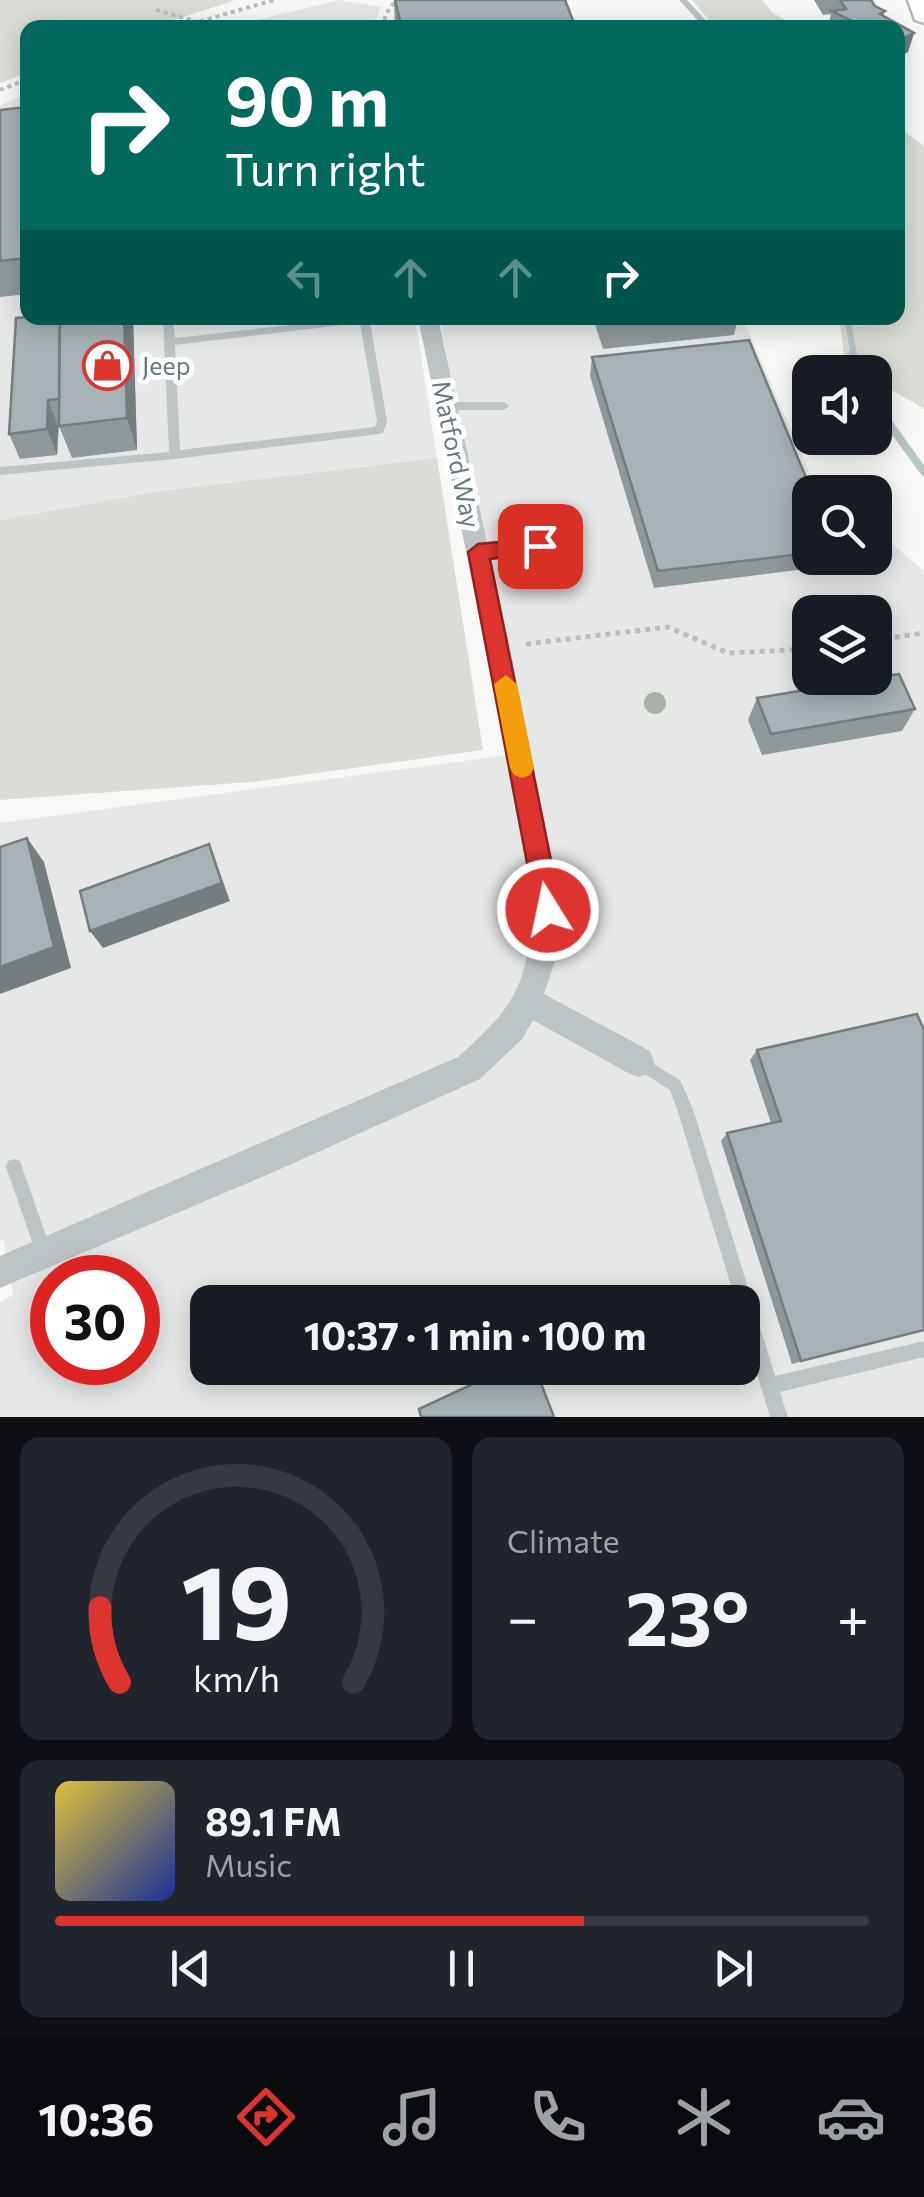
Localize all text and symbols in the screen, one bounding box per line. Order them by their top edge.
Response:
text: 90 m [225,55,389,140]
icon: right [60,60,190,190]
text: Turn right [225,140,426,195]
icon: left [278,250,333,305]
icon: ahead [383,250,438,305]
icon: ahead [488,250,543,305]
icon: right [593,250,648,305]
shop icon: Jeep [81,339,133,391]
place label: Jeep [142,350,190,380]
map controls [792,355,892,695]
button: sound [792,355,892,455]
street label: Matford Way [427,378,487,530]
button: search [792,475,892,575]
pin [498,504,583,589]
icon: arrive [513,519,568,574]
button: layers [792,595,892,695]
position arrow [496,858,600,962]
speed limit sign: 30 [30,1255,160,1385]
text: 10:37 · 1 min · 100 m [304,1311,646,1358]
text: Climate [507,1520,620,1560]
text: 19 [180,1534,292,1661]
text: 23° [626,1570,749,1661]
text: − [507,1582,538,1649]
text: + [837,1582,869,1649]
text: km/h [193,1656,279,1699]
text: 89.1 FM [205,1797,342,1844]
text: Music [205,1844,292,1884]
icon: previous [163,1941,218,1996]
icon: pause [434,1941,489,1996]
icon: next [706,1941,761,1996]
icon: directions [231,2082,301,2152]
icon: music [377,2082,447,2152]
icon: phone [523,2082,593,2152]
icon: climate [669,2082,739,2152]
icon: car [816,2082,886,2152]
text: 10:36 [38,2090,154,2145]

